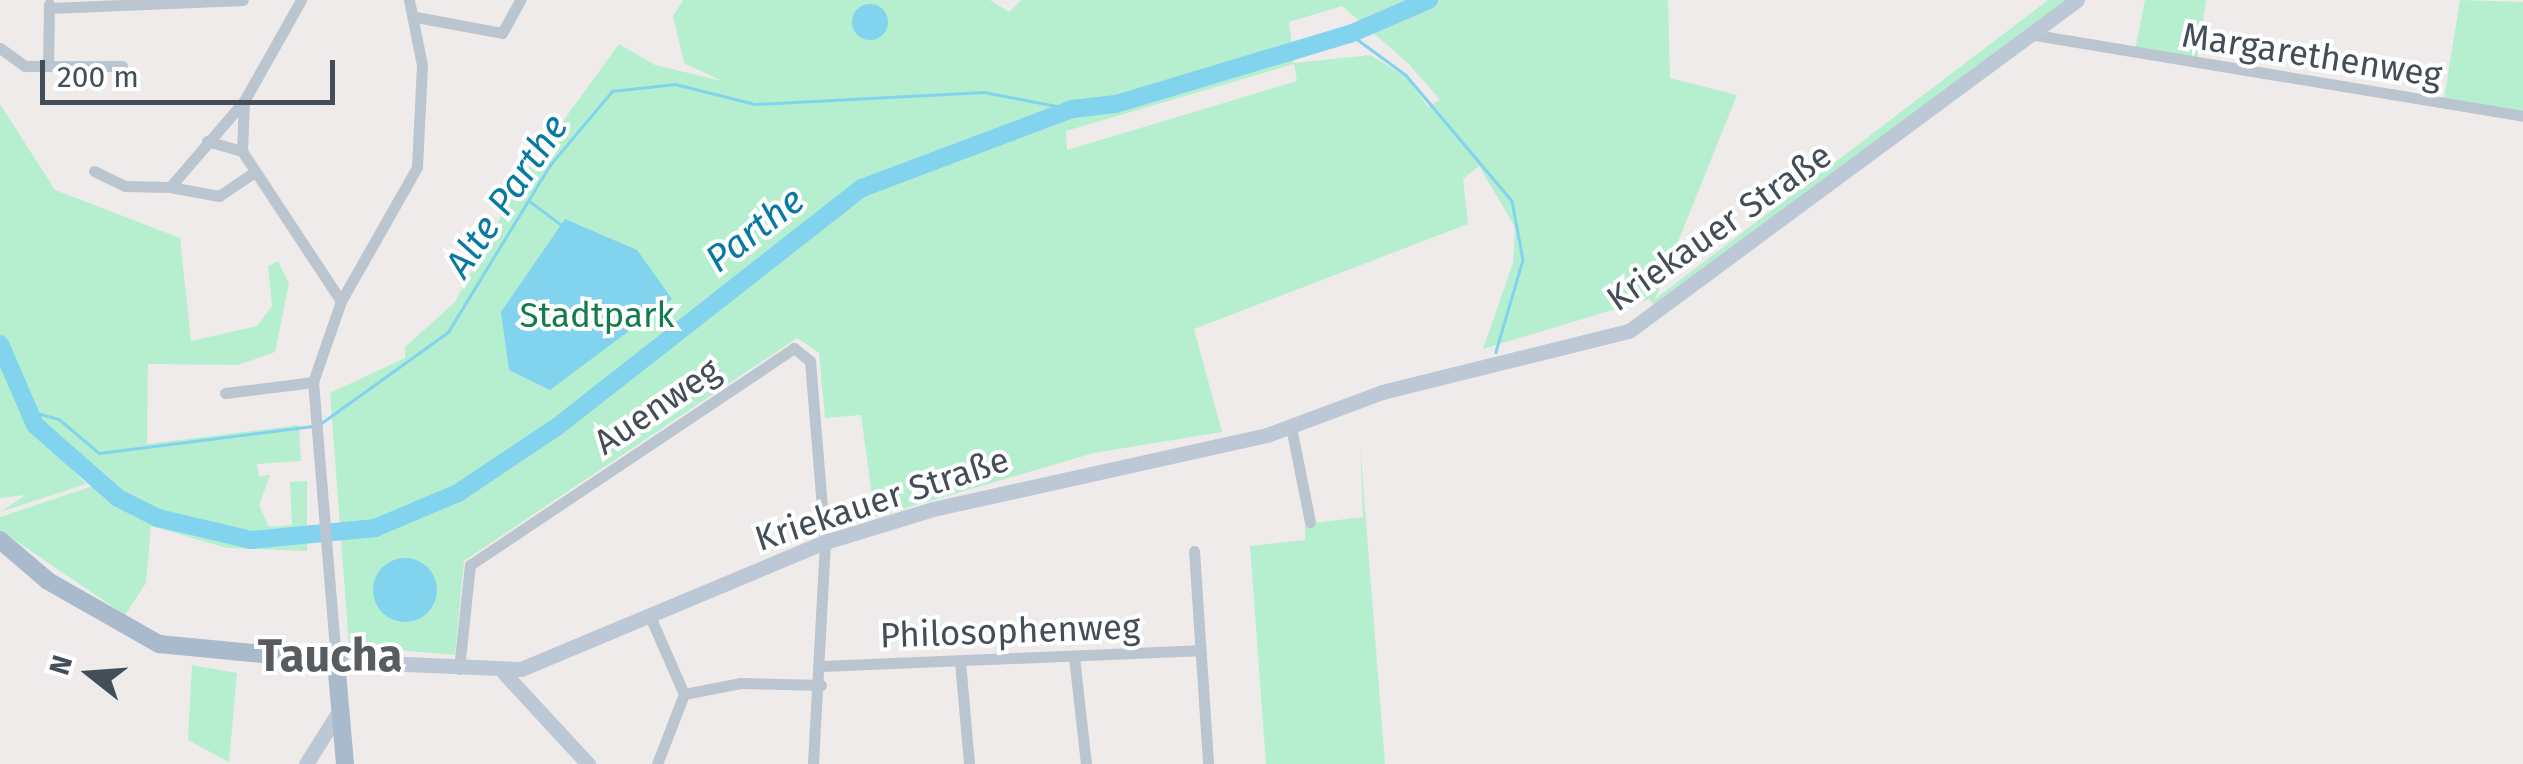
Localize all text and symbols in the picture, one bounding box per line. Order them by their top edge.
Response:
street label: Margarethenweg [2179,14,2445,96]
scale bar [45,40,340,102]
text: 200 m [57,59,139,95]
water label: Alte Parthe [436,106,578,286]
street label: Kriekauer Straße [1599,134,1839,320]
water label: Parthe [697,178,813,282]
park label: Stadtpark [520,294,674,336]
street label: Auenweg [586,349,728,463]
street label: Kriekauer Straße [750,438,1014,560]
street label: Philosophenweg [879,605,1141,657]
north arrow [40,624,140,724]
district label: Taucha [258,630,402,684]
text: N [42,651,79,679]

